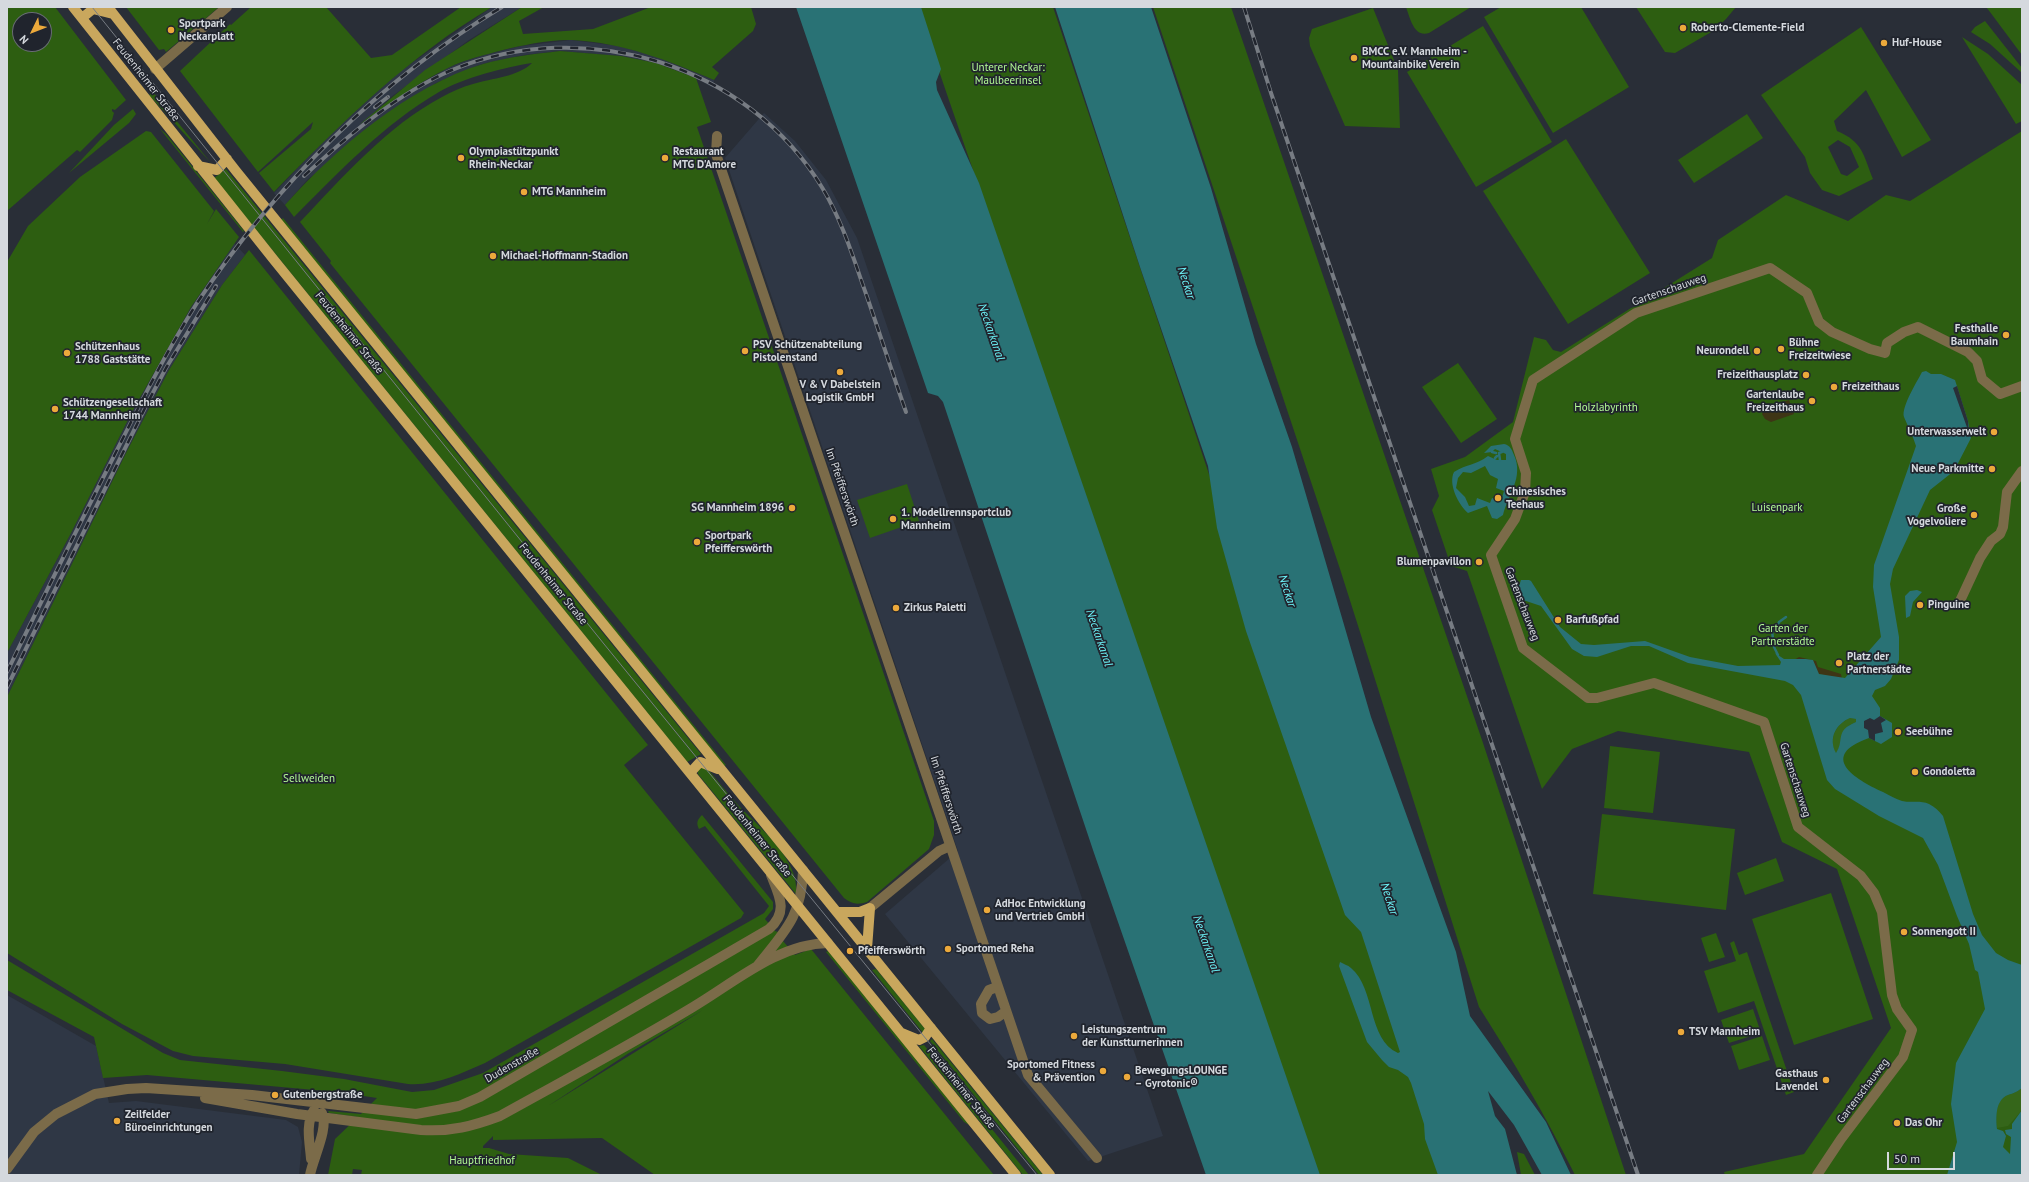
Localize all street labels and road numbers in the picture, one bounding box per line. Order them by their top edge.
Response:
street label: Feudenheimer Straße [110,36,182,124]
street label: Gartenschauweg [1630,271,1708,309]
street label: Feudenheimer Straße [312,289,386,377]
street label: Im Pfeifferswörth [822,446,862,528]
street label: Feudenheimer Straße [516,540,590,628]
street label: Gartenschauweg [1502,565,1542,643]
street label: Gartenschauweg [1777,741,1813,819]
street label: Im Pfeifferswörth [927,754,965,836]
street label: Feudenheimer Straße [720,792,794,880]
street label: Dudenstraße [483,1044,541,1086]
street label: Feudenheimer Straße [924,1044,998,1132]
street label: Gartenschauweg [1834,1056,1892,1126]

